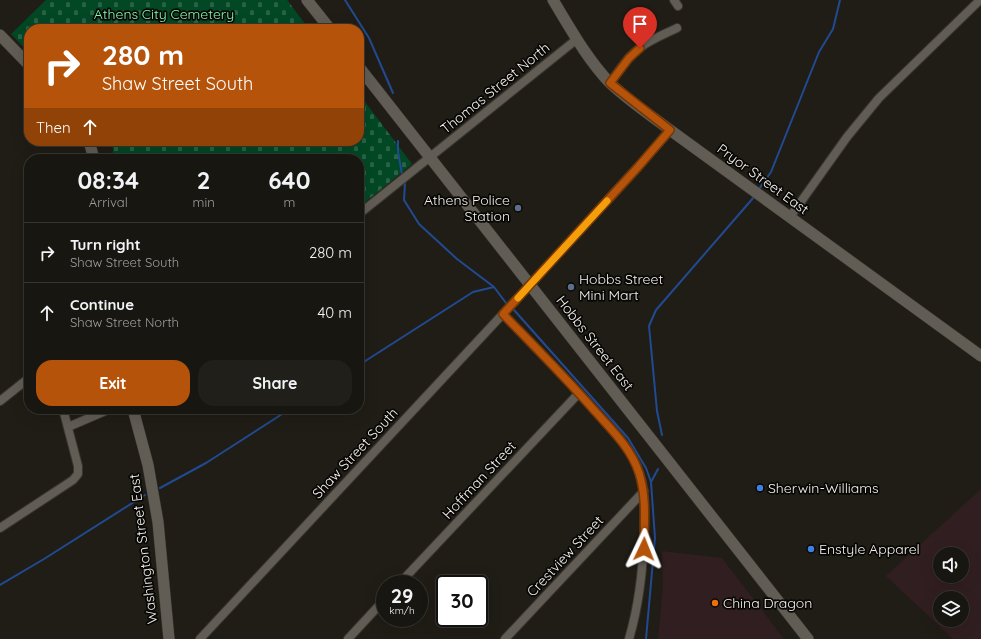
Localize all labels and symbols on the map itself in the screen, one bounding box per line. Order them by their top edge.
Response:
park label: Athens City Cemetery [94,5,234,23]
pin [623,7.0,657,48]
street label: Thomas Street North [437,38,553,138]
street label: Pryor Street East [714,140,813,218]
place label: Athens Police Station [424,191,510,225]
marker: Athens Police Station [513,203,523,213]
place label: Hobbs Street Mini Mart [579,270,663,304]
marker: Hobbs Street Mini Mart [566,282,576,292]
street label: Hobbs Street East [552,292,638,394]
street label: Shaw Street South [308,404,402,502]
street label: Hoffman Street [438,437,520,523]
street label: Washington Street East [125,473,161,625]
place label: Sherwin-Williams [768,479,879,497]
marker: Sherwin-Williams [755,483,765,493]
street label: Crestview Street [523,512,607,600]
position arrow [623,528,665,570]
place label: Enstyle Apparel [819,540,920,558]
marker: Enstyle Apparel [806,544,816,554]
speed limit sign: 30 [436,575,488,627]
place label: China Dragon [723,594,812,612]
marker: China Dragon [710,598,720,608]

